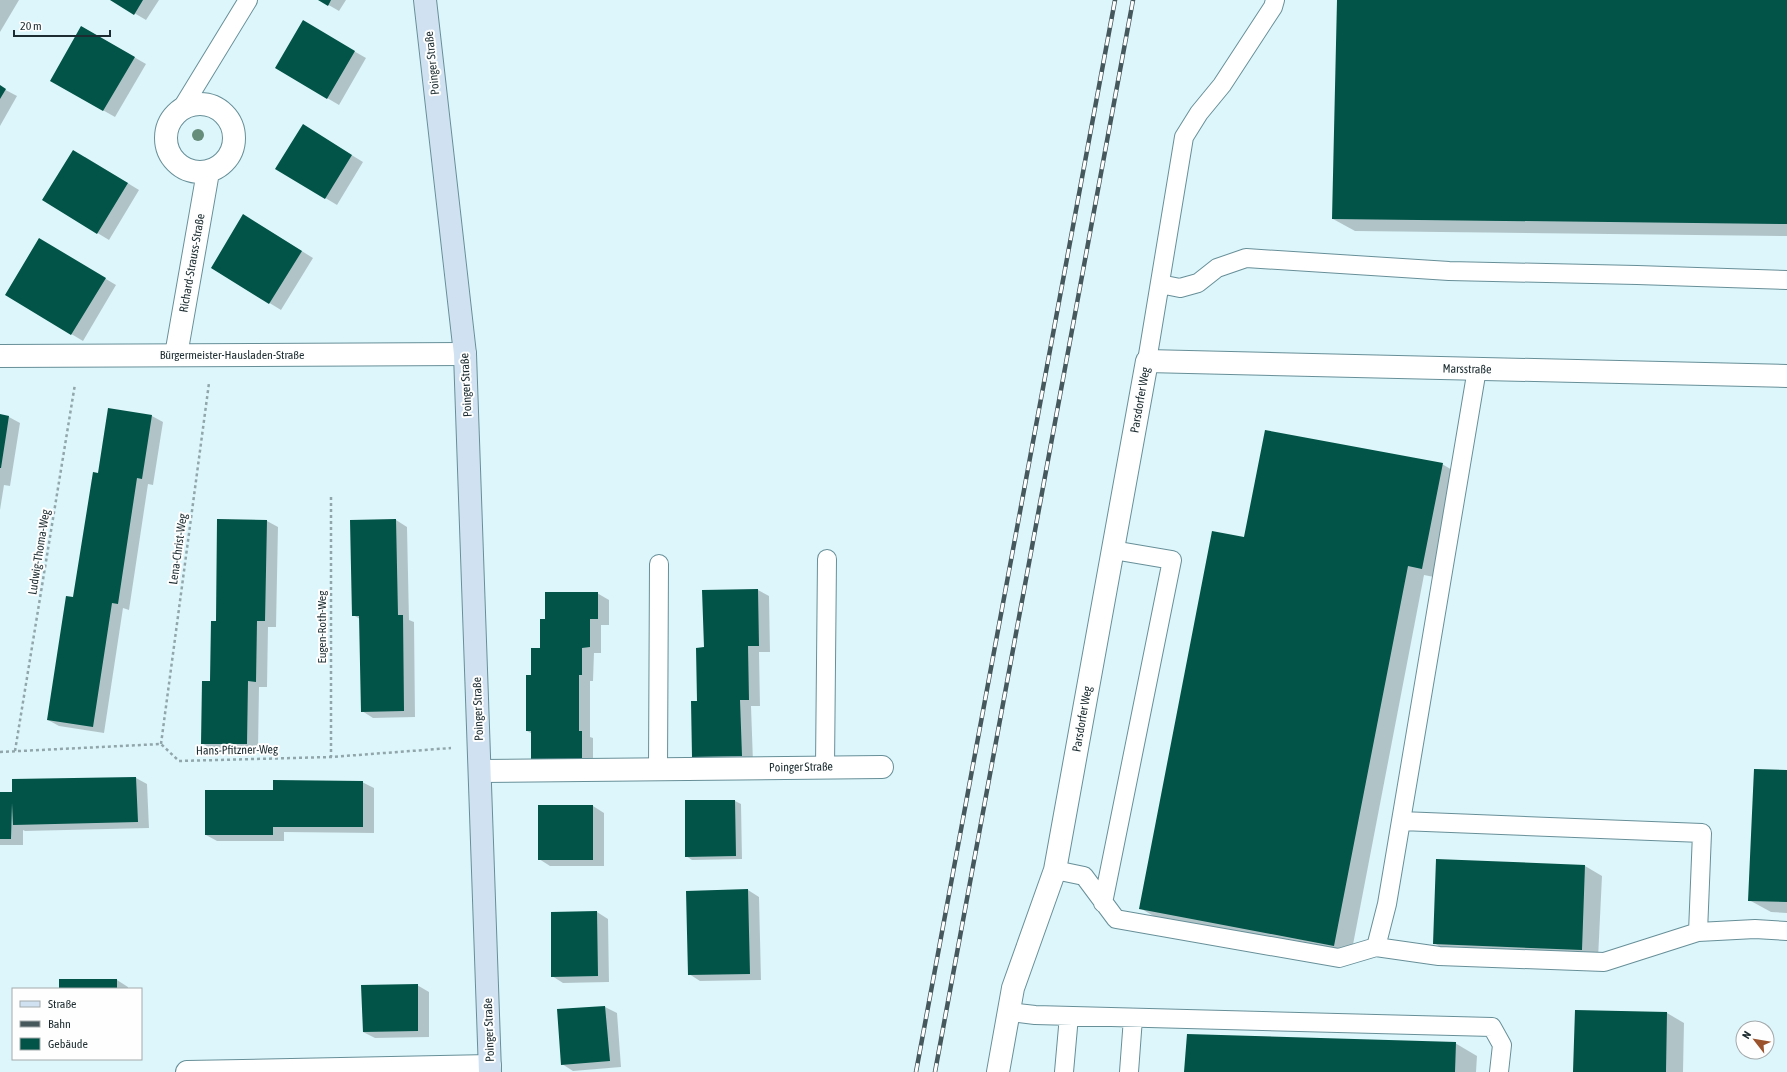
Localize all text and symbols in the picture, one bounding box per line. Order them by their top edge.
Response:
scale bar [14,12,110,38]
text: 20 m [20,19,42,33]
street label: Poinger Straße [422,30,442,96]
street label: Richard-Strauss-Straße [176,213,208,313]
street label: Bürgermeister-Hausladen-Straße [160,348,304,362]
street label: Poinger Straße [457,353,475,417]
street label: Marsstraße [1442,362,1492,376]
street label: Parsdorfer Weg [1127,365,1153,434]
street label: Ludwig-Thoma-Weg [25,507,53,596]
street label: Lena-Christ-Weg [166,512,190,585]
street label: Eugen-Roth-Weg [315,590,329,663]
street label: Poinger Straße [470,677,486,741]
street label: Parsdorfer Weg [1069,684,1095,753]
street label: Hans-Pfitzner-Weg [196,742,279,758]
street label: Poinger Straße [769,759,833,775]
legend [12,988,142,1060]
text: Straße [48,997,76,1011]
street label: Poinger Straße [481,998,497,1062]
text: Bahn [48,1017,71,1031]
north arrow [1735,1020,1775,1060]
text: N [1740,1029,1753,1041]
text: Gebäude [48,1037,88,1051]

